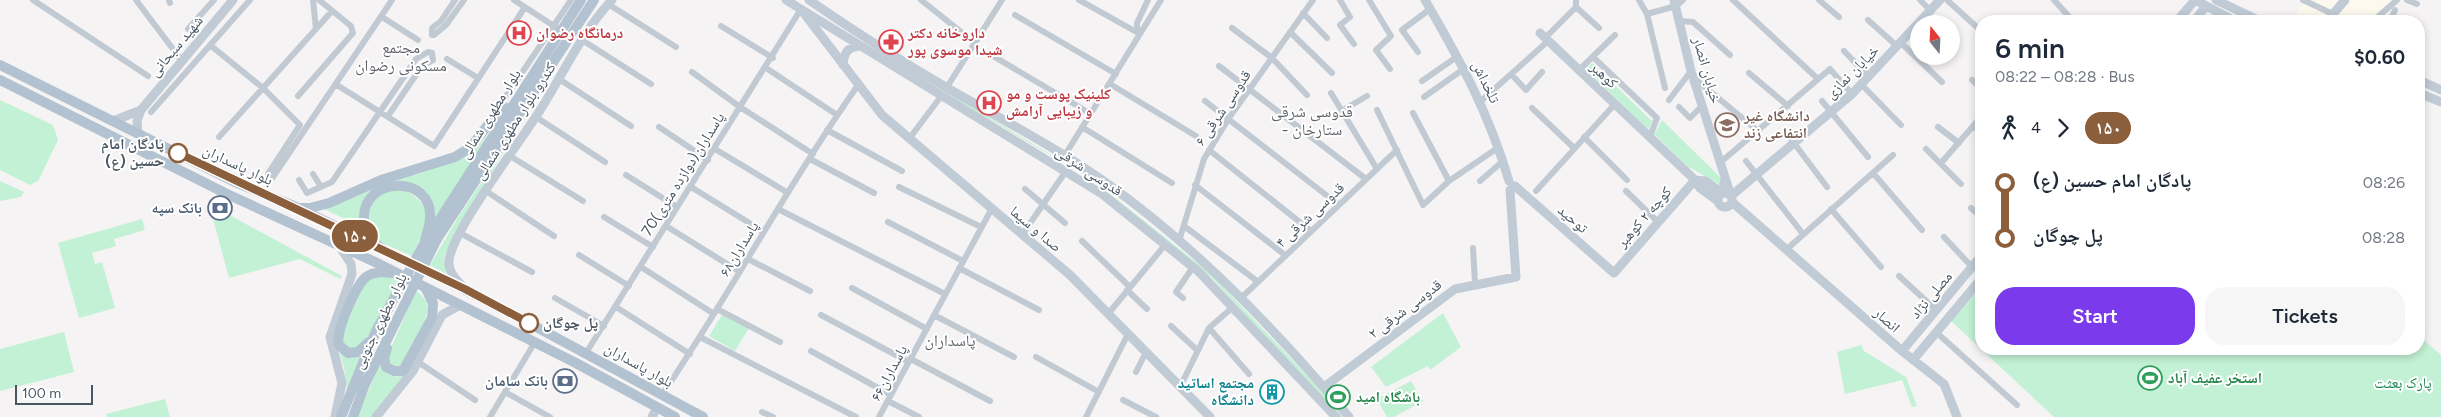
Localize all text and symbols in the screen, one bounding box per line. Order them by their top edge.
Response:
street label: شهید سبحانی [145,12,208,81]
north arrow [1910,15,1960,65]
map controls [1910,15,1960,65]
hospital icon: درمانگاه رضوان [506,20,532,46]
place label: درمانگاه رضوان [536,24,623,42]
place label: داروخانه دکتر شیدا موسوی پور [907,24,1002,59]
pharmacy icon: داروخانه دکتر شیدا موسوی پور [878,29,904,55]
text: 6 min [1995,31,2065,65]
street label: خیابان انصار [1688,34,1725,106]
district label: مجتمع مسکونی رضوان [355,38,447,76]
street label: خیابان نمازی [1821,41,1884,103]
text: $0.60 [2354,46,2405,69]
street label: کوهبر [1586,57,1622,92]
street label: تلخداش [1467,58,1504,107]
street label: کندرو بلوار مطهری شمالی [470,59,561,184]
street label: بلوار مطهری شمالی [455,66,526,163]
street label: قدوسی شرقی ۶ [1191,67,1256,150]
text: 08:22 – 08:28 · Bus [1995,67,2135,86]
place label: کلینیک پوست و مو و زیبایی آرامش [1006,85,1111,120]
hospital icon: کلینیک پوست و مو و زیبایی آرامش [976,90,1002,116]
district label: قدوسی شرقی - ستارخان [1271,102,1353,140]
place label: دانشگاه غیر انتفاعی زند [1743,107,1810,142]
street label: 70پاسداران(دوازده متری) [638,109,729,240]
school or university icon: دانشگاه غیر انتفاعی زند [1714,112,1740,138]
icon: walk [1995,114,2023,142]
icon: forward [2049,114,2077,142]
text: ۱۵۰ [2095,117,2121,139]
text: 4 [2031,118,2041,137]
place label: پادگان امام حسین (ع) [101,135,164,171]
street label: بلوار پاسداران [200,141,276,190]
street label: قدوسی شرقی [1052,142,1126,201]
marker: پادگان امام حسین (ع) [168,143,188,163]
text: پادگان امام حسین (ع) [2033,169,2191,192]
text: 08:26 [2363,173,2405,192]
street label: قدوسی شرقی ۴ [1272,179,1349,252]
street label: کوچه ۲ کوهبر [1612,183,1675,252]
bank icon: بانک سپه [207,195,233,221]
place label: بانک سپه [151,199,202,217]
street label: توحید [1554,201,1592,237]
street label: صدا و سیما [1006,202,1066,256]
street label: پاسداران۶۸ [716,218,763,280]
line badge: ۱۵۰ [326,220,384,252]
text: پل چوگان [2033,224,2103,247]
text: ۱۵۰ [342,225,368,247]
text: 08:28 [2362,228,2405,247]
street label: مصلی نژاد [1906,268,1957,323]
street label: بلوار مطهری جنوبی [349,270,412,372]
street label: قدوسی شرقی ۲ [1365,276,1446,343]
button: Start [1995,287,2195,345]
button: Tickets [2205,287,2405,345]
street label: انصار [1869,303,1904,336]
marker: پل چوگان [519,313,539,333]
place label: پل چوگان [543,314,598,332]
district label: پاسداران [925,331,976,351]
street label: بلوار پاسداران [601,339,676,392]
street label: پاسداران۶۶ [867,342,912,405]
sports icon: استخر عفیف آباد [2137,365,2163,391]
bank icon: بانک سامان [552,368,578,394]
place label: استخر عفیف آباد [2168,369,2262,387]
place label: بانک سامان [485,372,548,390]
place label: مجتمع اساتید دانشگاه [1178,374,1254,409]
park label: پارک بعثت [2374,374,2432,392]
building icon: مجتمع اساتید دانشگاه [1259,379,1285,405]
scale bar [15,382,92,405]
sports icon: باشگاه امید [1325,384,1351,410]
text: 100 m [22,385,61,402]
place label: باشگاه امید [1356,388,1420,406]

